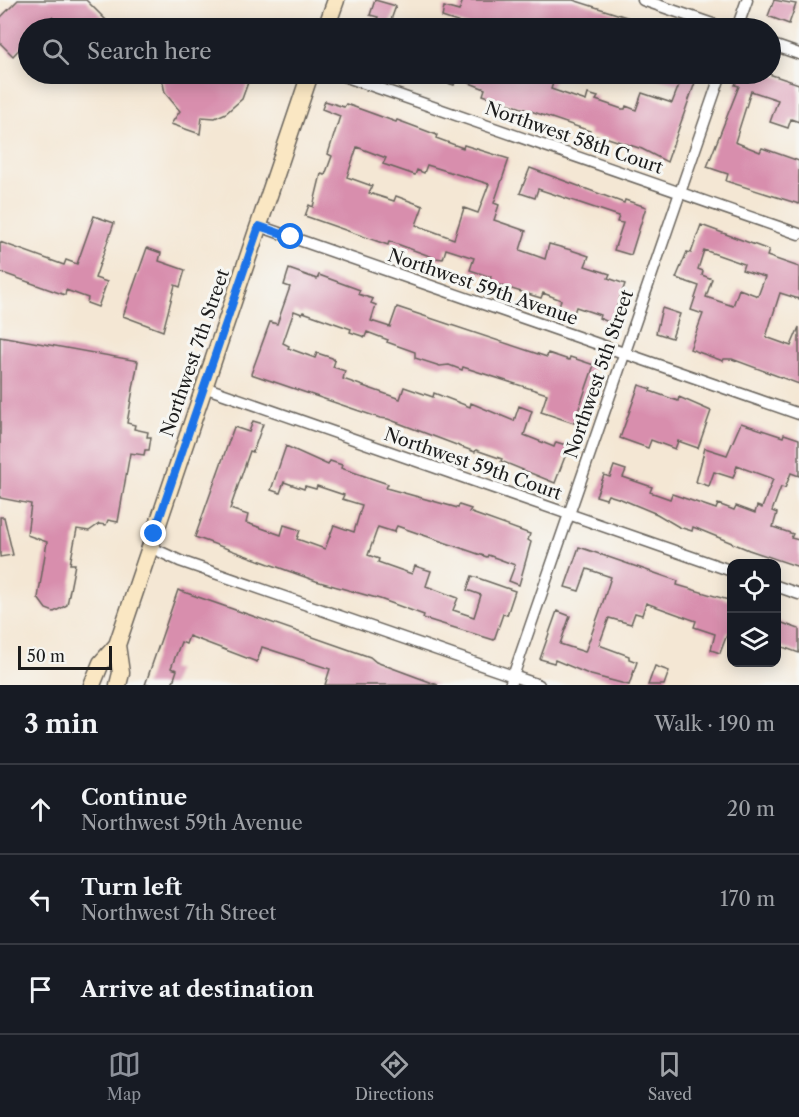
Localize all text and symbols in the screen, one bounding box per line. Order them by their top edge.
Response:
search box [18,18,781,84]
icon: search [39,35,72,68]
text: Search here [87,38,212,65]
street label: Northwest 58th Court [482,97,666,179]
route start [277,223,303,249]
street label: Northwest 59th Avenue [385,244,581,330]
street label: Northwest 7th Street [156,266,234,440]
street label: Northwest 5th Street [560,286,638,461]
street label: Northwest 59th Court [381,423,565,505]
route end [140,520,166,546]
map controls [727,559,781,667]
button: locate [727,559,781,613]
button: layers [727,613,781,667]
scale bar [18,643,112,670]
text: 50 m [27,646,65,666]
text: 3 min [24,708,98,740]
text: Walk · 190 m [654,712,775,736]
text: Continue [81,784,187,811]
icon: ahead [24,793,57,826]
text: 20 m [727,797,775,821]
text: Northwest 59th Avenue [81,811,303,835]
text: Turn left [81,874,182,901]
icon: left [24,883,57,916]
text: 170 m [720,887,775,911]
text: Northwest 7th Street [81,901,276,925]
icon: arrive [24,973,57,1006]
text: Arrive at destination [81,976,314,1003]
tab: Map [107,1048,141,1104]
tab: Directions [355,1048,434,1104]
tab: Saved [648,1048,692,1104]

